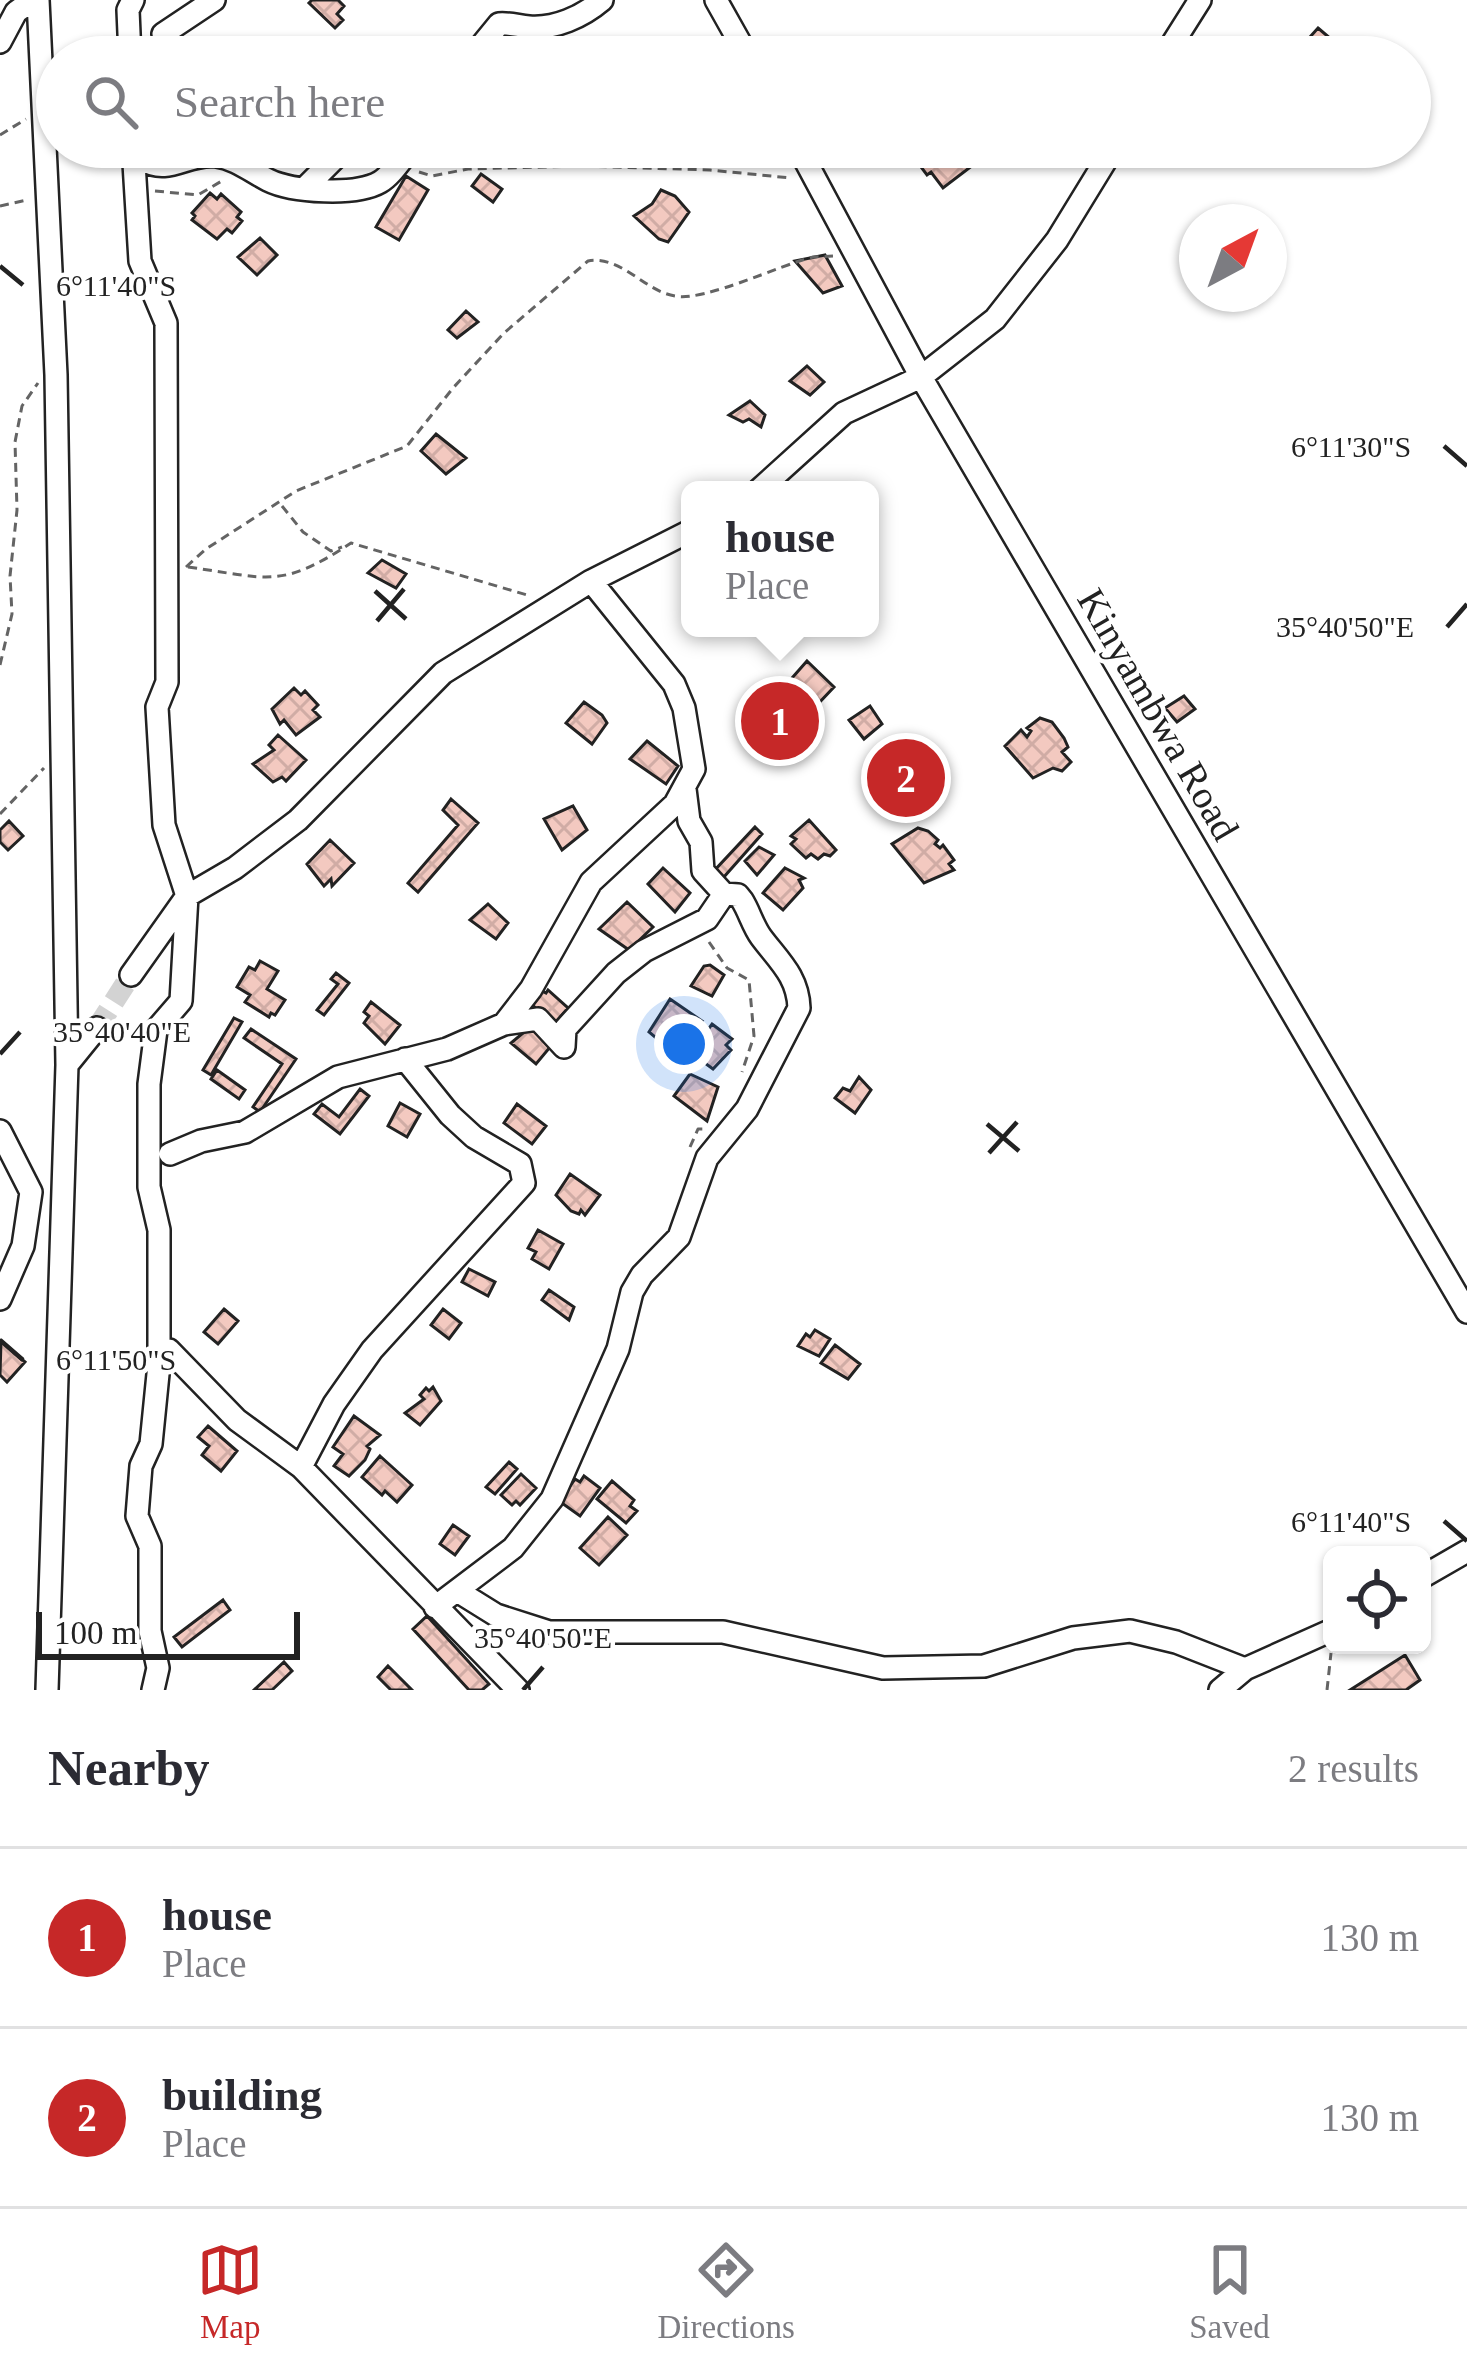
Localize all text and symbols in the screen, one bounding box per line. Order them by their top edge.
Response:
search box [36,36,1431,168]
icon: search [78,69,144,135]
text: Search here [174,77,385,127]
north arrow [1179,204,1287,312]
text: 6°11'40"S [56,269,176,302]
text: 6°11'30"S [1291,430,1411,463]
popup [681,481,879,637]
text: house [725,512,835,562]
text: Place [725,564,809,607]
street label: Kinyambwa Road [1068,581,1248,848]
text: 35°40'50"E [1276,610,1414,643]
pin: 1 [741,676,819,766]
pin: 2 [867,733,945,823]
your location [654,1014,714,1074]
text: 35°40'40"E [53,1015,191,1048]
text: 6°11'50"S [56,1343,176,1376]
text: 6°11'40"S [1291,1505,1411,1538]
map controls [1323,1546,1431,1654]
button: locate [1323,1546,1431,1654]
scale bar [36,1606,300,1659]
text: 100 m [54,1615,137,1651]
text: 35°40'50"E [474,1621,612,1654]
text: Nearby [48,1740,209,1796]
text: 2 results [1288,1747,1419,1790]
text: house [162,1890,272,1940]
text: 1 [77,1916,97,1959]
text: 130 m [1320,1916,1419,1959]
text: Place [162,1942,246,1985]
text: building [162,2070,322,2120]
text: 2 [77,2096,97,2139]
text: 130 m [1320,2096,1419,2139]
text: Place [162,2122,246,2165]
tab: Map [197,2237,263,2346]
tab: Directions [657,2237,795,2346]
tab: Saved [1189,2237,1270,2346]

